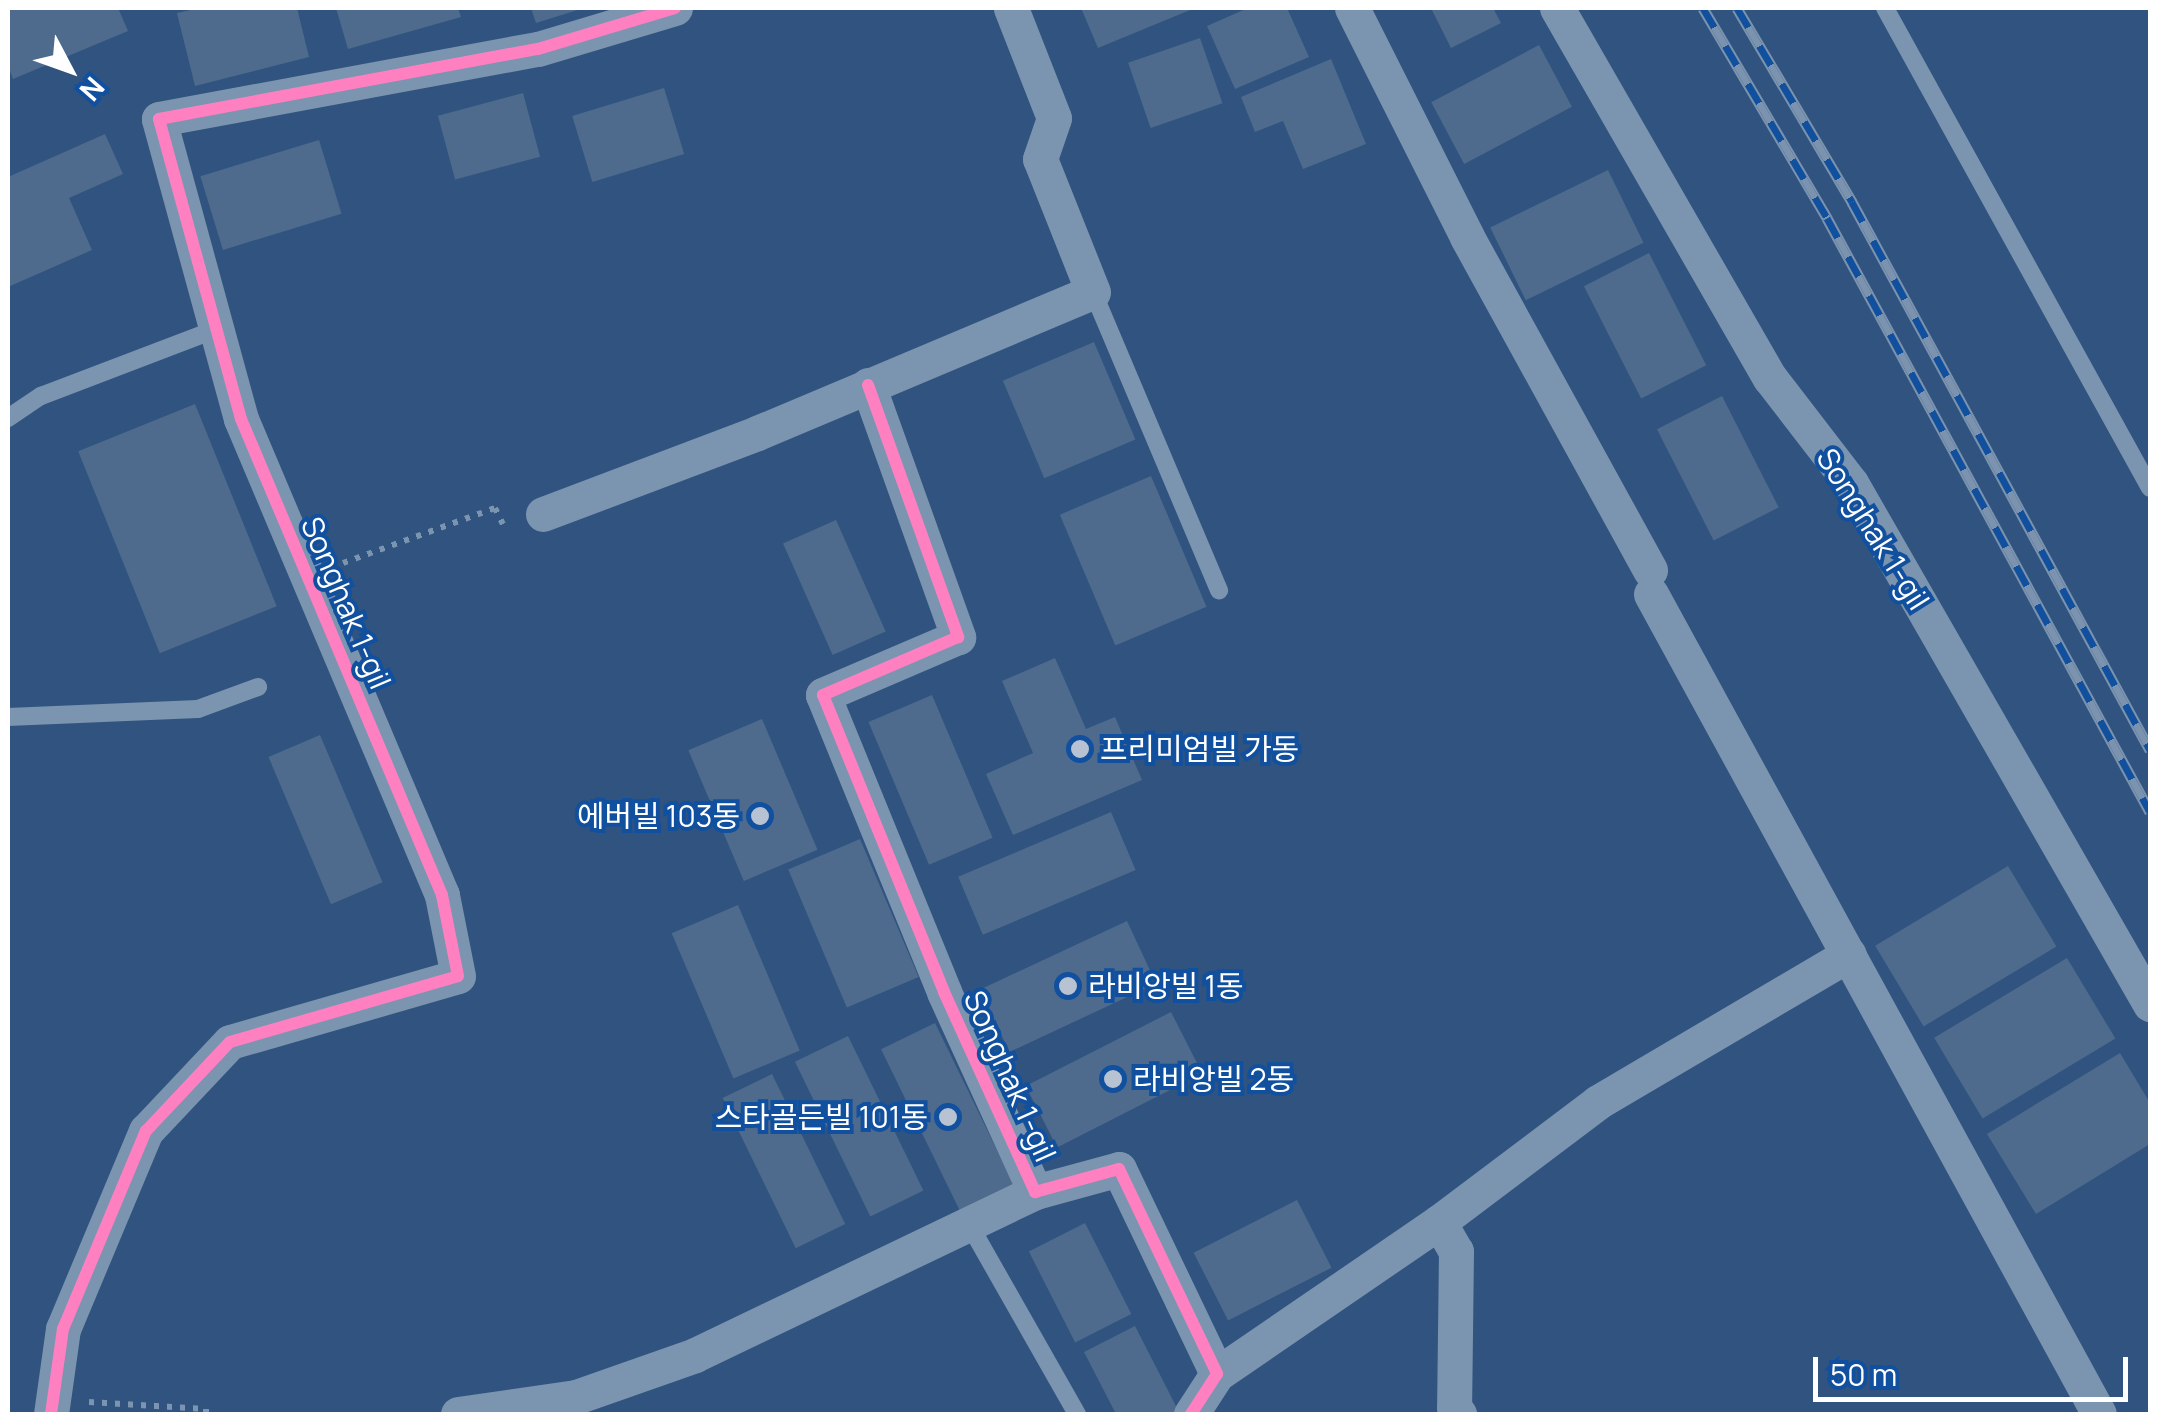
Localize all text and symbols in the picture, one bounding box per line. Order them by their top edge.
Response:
north arrow [20,20,120,120]
text: N [72,70,114,110]
street label: Songhak 1-gil [1809,442,1937,616]
street label: Songhak 1-gil [294,512,398,694]
place label: 프리미엄빌 가동 [1100,731,1299,767]
marker: 프리미엄빌 가동 [1069,738,1091,760]
place label: 에버빌 103동 [577,798,740,834]
marker: 에버빌 103동 [749,805,771,827]
place label: 라비앙빌 1동 [1088,968,1244,1004]
marker: 라비앙빌 1동 [1057,975,1079,997]
street label: Songhak 1-gil [956,985,1064,1167]
place label: 라비앙빌 2동 [1133,1061,1294,1097]
marker: 라비앙빌 2동 [1102,1068,1124,1090]
place label: 스타골든빌 101동 [715,1099,928,1135]
marker: 스타골든빌 101동 [937,1106,959,1128]
scale bar [1818,1337,2133,1399]
text: 50 m [1830,1354,1897,1395]

